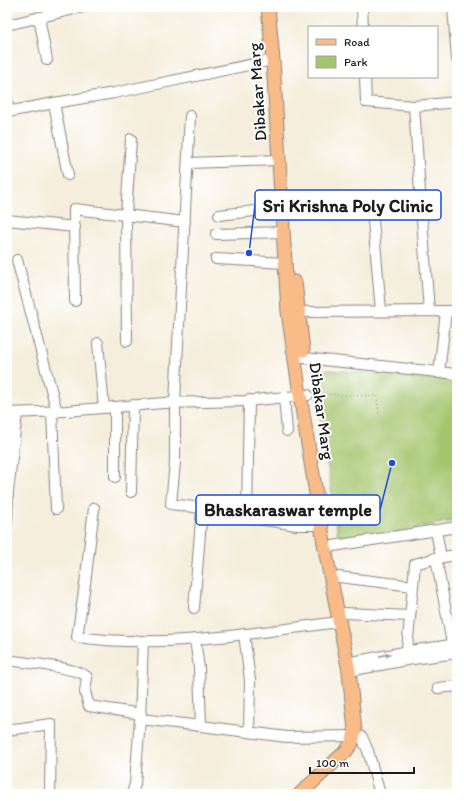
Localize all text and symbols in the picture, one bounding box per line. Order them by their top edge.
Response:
legend [308,26,438,78]
text: Road [344,35,370,49]
street label: Dibakar Marg [244,42,270,142]
text: Park [344,55,368,69]
callout: Sri Krishna Poly Clinic [255,190,441,220]
text: Sri Krishna Poly Clinic [263,195,434,217]
street label: Dibakar Marg [305,361,339,462]
callout: Bhaskaraswar temple [196,495,380,525]
text: Bhaskaraswar temple [204,499,372,521]
one-way arrow [379,652,391,658]
scale bar [310,749,414,775]
text: 100 m [316,756,349,770]

